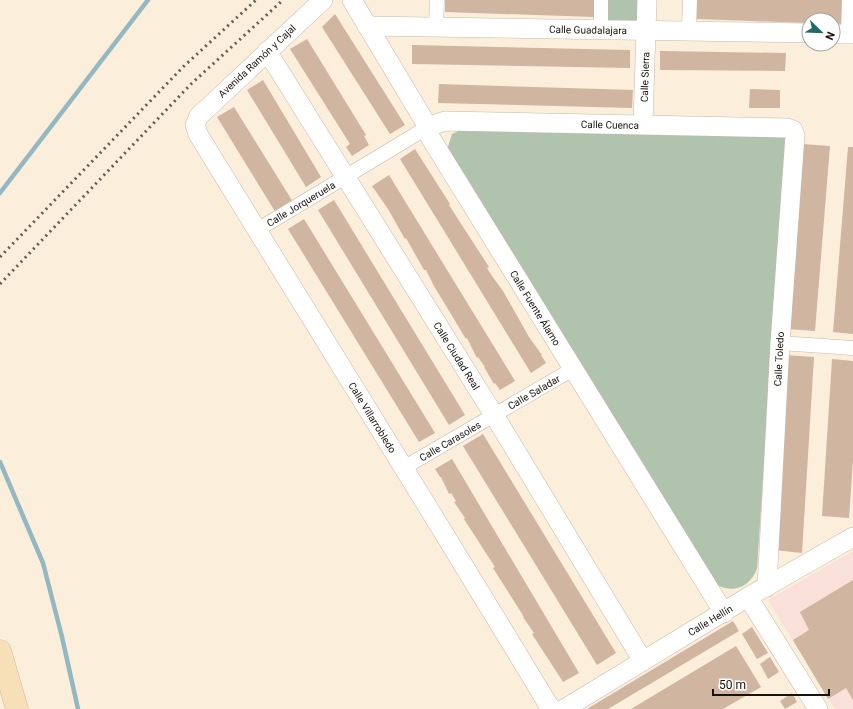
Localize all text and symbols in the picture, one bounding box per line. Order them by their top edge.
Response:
north arrow [801,12,841,52]
street label: Avenida Ramón y Cajal [216,22,298,100]
street label: Calle Guadalajara [549,23,627,36]
text: N [822,30,837,42]
street label: Calle Sierra [638,52,651,102]
street label: Calle Cuenca [581,118,639,130]
street label: Calle Jorqueruela [265,179,337,228]
street label: Calle Fuente Álamo [508,268,563,348]
street label: Calle Ciudad Real [432,320,482,391]
street label: Calle Toledo [772,331,786,387]
street label: Calle Saladar [506,372,562,411]
street label: Calle Villarrobledo [347,380,399,455]
street label: Calle Carasoles [417,419,483,463]
street label: Calle Hellín [686,602,734,638]
scale bar [713,671,829,697]
text: 50 m [719,678,746,692]

